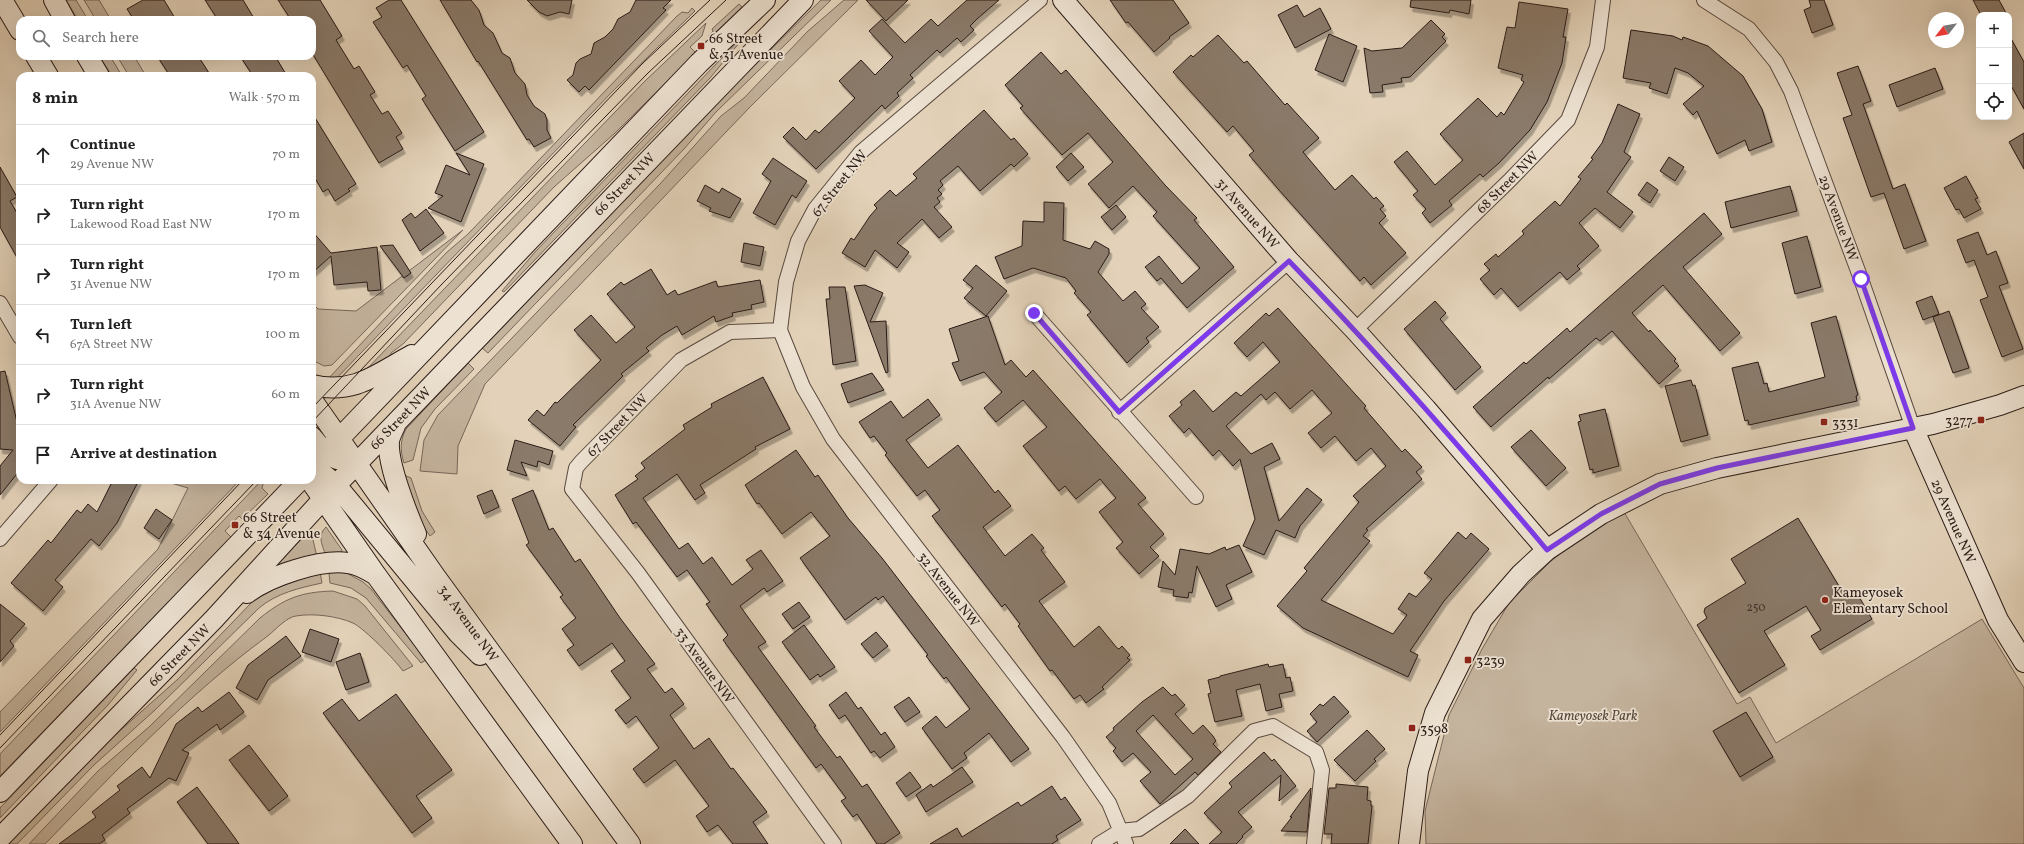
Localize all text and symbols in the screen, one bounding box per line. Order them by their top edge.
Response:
north arrow [1928,12,1964,48]
map controls [1976,12,2012,120]
button: + [1976,12,2012,48]
search box [16,16,316,60]
icon: search [30,27,52,49]
text: Search here [62,28,139,49]
place label: 66 Street & 31 Avenue [709,30,784,65]
marker: 66 Street & 31 Avenue [696,41,706,51]
button: − [1976,48,2012,84]
button: locate [1976,84,2012,120]
text: 8 min [32,87,78,110]
text: Walk · 570 m [229,89,300,107]
text: Continue [70,135,135,156]
icon: ahead [32,144,54,166]
text: 70 m [272,146,300,164]
street label: 67 Street NW [808,146,872,222]
street label: 68 Street NW [1473,148,1543,218]
street label: 66 Street NW [590,149,660,221]
text: 29 Avenue NW [70,156,154,174]
street label: 29 Avenue NW [1813,173,1862,264]
street label: 31 Avenue NW [1211,174,1283,254]
text: Turn right [70,195,144,216]
icon: right [32,204,54,226]
text: 170 m [267,206,300,224]
text: Lakewood Road East NW [70,216,212,234]
text: Turn right [70,255,144,276]
icon: right [32,264,54,286]
text: 170 m [267,266,300,284]
route start [1852,270,1870,288]
text: 31 Avenue NW [70,276,152,294]
route end [1025,304,1043,322]
text: Turn left [70,315,132,336]
icon: left [32,324,54,346]
text: 100 m [265,326,300,344]
text: 67A Street NW [70,336,153,354]
text: Turn right [70,375,144,396]
street label: 66 Street NW [366,383,436,455]
icon: right [32,384,54,406]
text: 60 m [272,386,300,404]
street label: 67 Street NW [583,390,653,462]
text: 31A Avenue NW [70,396,161,414]
place label: 3277 [1945,412,1973,431]
place label: 3331 [1832,414,1859,433]
marker: 3277 [1976,415,1986,425]
marker: 3331 [1819,417,1829,427]
icon: arrive [32,444,54,466]
text: Arrive at destination [70,444,217,465]
street label: 29 Avenue NW [1926,476,1980,567]
place label: 66 Street & 34 Avenue [243,509,321,544]
marker: 66 Street & 34 Avenue [230,520,240,530]
street label: 32 Avenue NW [912,548,983,631]
street label: 34 Avenue NW [433,581,502,666]
place label: Kameyosek Elementary School [1833,584,1948,619]
marker: Kameyosek Elementary School [1820,595,1830,605]
house number: 250 [1746,600,1766,616]
street label: 66 Street NW [145,621,215,691]
street label: 33 Avenue NW [670,624,738,708]
place label: 3239 [1476,652,1504,671]
marker: 3239 [1463,655,1473,665]
park label: Kameyosek Park [1548,707,1638,726]
place label: 3598 [1420,720,1448,739]
marker: 3598 [1407,723,1417,733]

